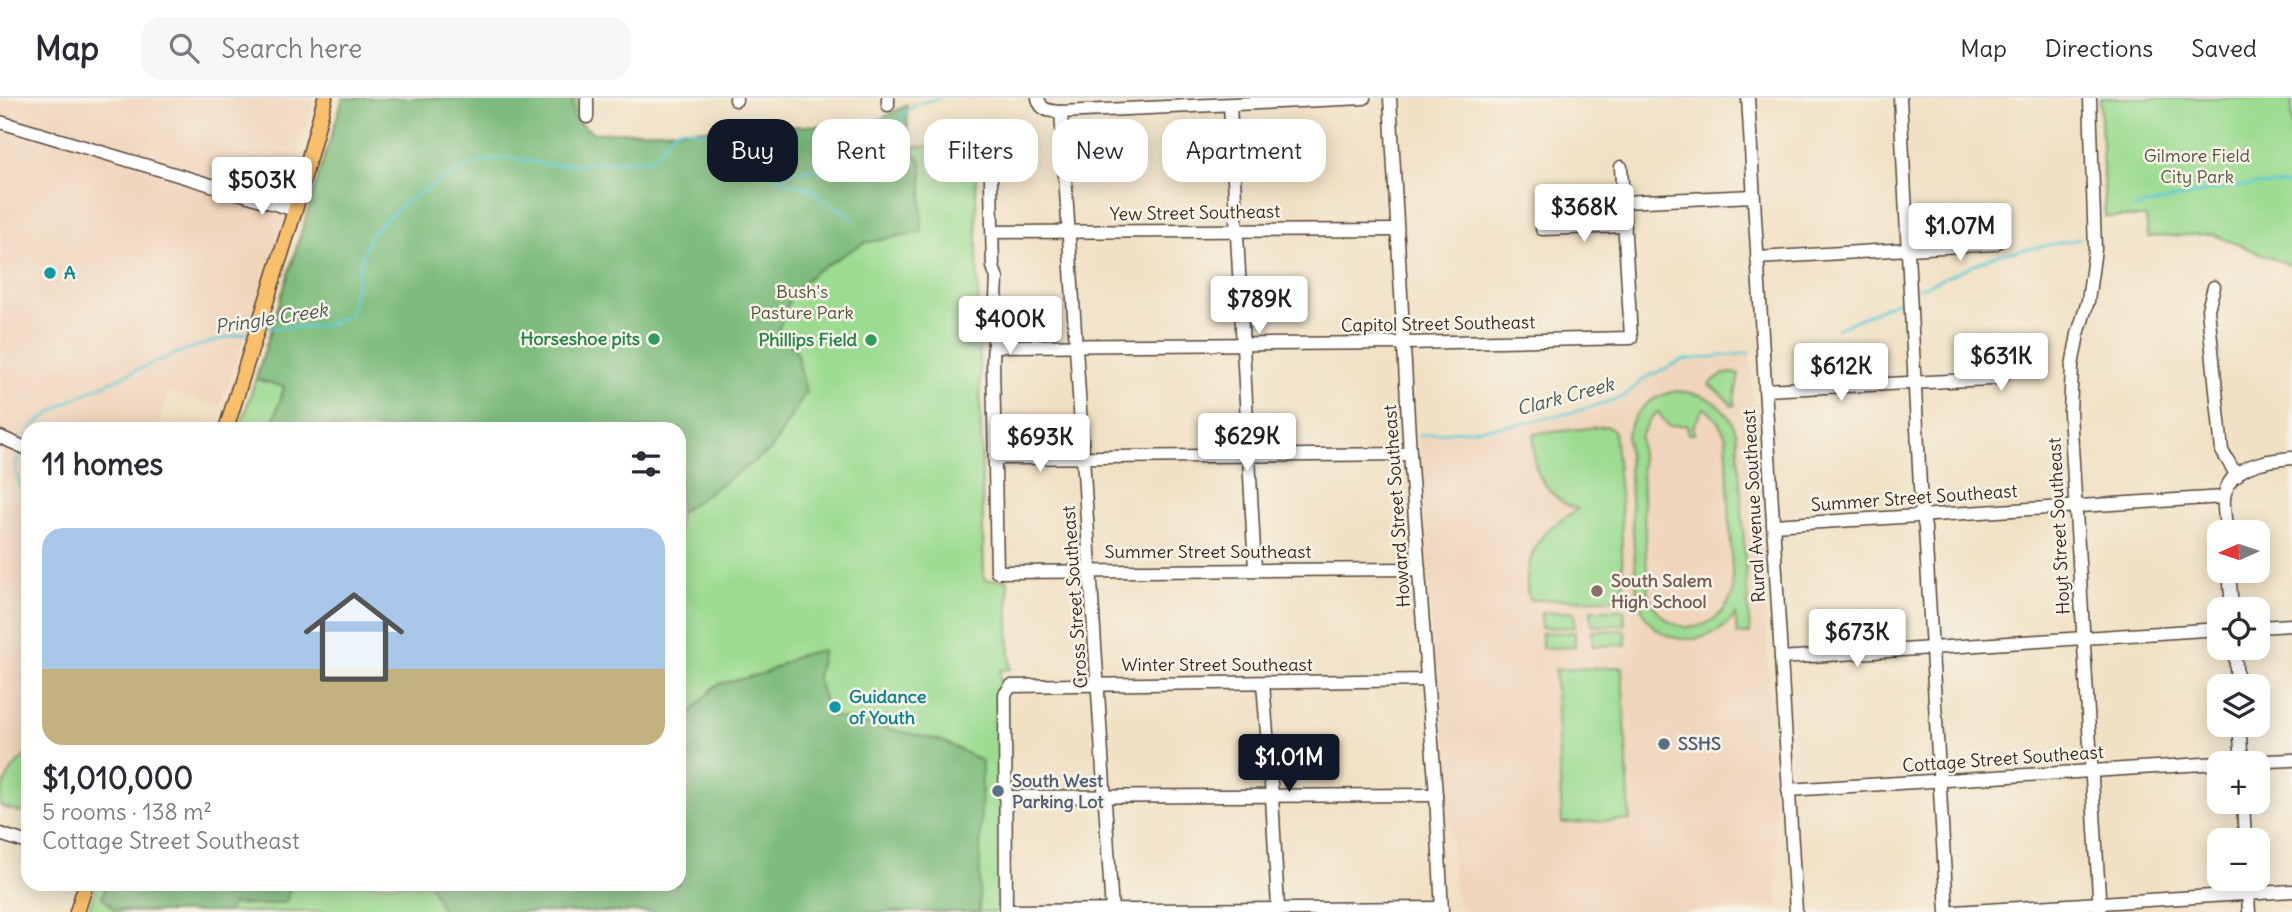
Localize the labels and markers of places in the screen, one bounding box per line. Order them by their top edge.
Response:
pin: $503K [213,158,311,217]
pin: $368K [1535,184,1633,244]
pin: $1.07M [1903,204,2017,263]
place label: A [64,261,76,284]
marker: A [42,265,58,281]
pin: $789K [1210,276,1308,336]
pin: $400K [961,296,1059,356]
place label: Horseshoe pits [520,327,640,350]
place label: Phillips Field [758,328,857,351]
marker: Horseshoe pits [646,331,662,347]
marker: Phillips Field [863,332,879,348]
pin: $631K [1952,334,2050,393]
pin: $612K [1792,344,1890,403]
pin: $693K [991,414,1089,474]
pin: $629K [1198,414,1296,473]
place label: South Salem High School [1611,569,1712,613]
marker: South Salem High School [1589,583,1605,599]
pin: $673K [1808,610,1906,669]
place label: Guidance of Youth [849,685,927,729]
marker: Guidance of Youth [827,699,843,715]
place label: SSHS [1678,732,1721,755]
pin: $1.01M [1232,734,1346,794]
marker: SSHS [1656,736,1672,752]
place label: South West Parking Lot [1012,769,1105,813]
marker: South West Parking Lot [990,783,1006,799]

